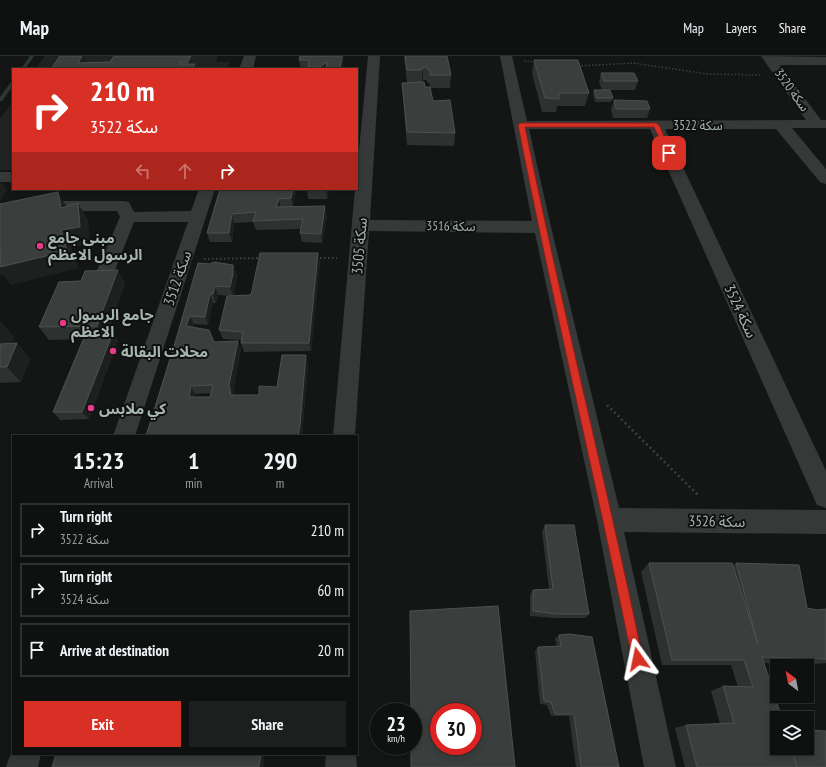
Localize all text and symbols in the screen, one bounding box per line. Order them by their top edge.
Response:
text: Map [20,16,49,40]
text: Map [683,19,704,37]
text: Layers [726,19,757,37]
text: Share [779,19,806,37]
street label: سكة 3520 [771,65,813,115]
text: 210 m [90,72,154,109]
icon: right [24,84,76,136]
text: سكة 3522 [90,115,158,138]
street label: سكة 3522 [673,117,723,134]
pin [652,136,686,170]
icon: arrive [658,142,680,164]
icon: left [132,160,154,182]
icon: ahead [174,160,196,182]
icon: right [216,160,238,182]
street label: سكة 3505 [347,217,371,275]
street label: سكة 3516 [426,217,476,235]
place label: مبنى جامع الرسول الاعظم [48,228,142,266]
marker: مبنى جامع الرسول الاعظم [35,241,45,251]
street label: سكة 3512 [159,248,195,308]
street label: سكة 3524 [720,281,762,341]
place label: جامع الرسول الاعظم [71,305,154,343]
marker: جامع الرسول الاعظم [58,318,68,328]
place label: محلات البقالة [121,342,208,361]
marker: محلات البقالة [108,346,118,356]
place label: كي ملابس [99,399,166,420]
marker: كي ملابس [86,403,96,413]
text: 15:23 [73,445,125,476]
text: 1 [188,445,199,476]
text: 290 [263,445,297,476]
text: Arrival [84,475,113,492]
text: min [185,475,202,492]
text: m [276,475,284,492]
text: Turn right [60,507,112,526]
street label: سكة 3526 [688,511,746,531]
icon: right [26,519,48,541]
text: 210 m [311,521,344,540]
text: سكة 3522 [60,531,109,548]
text: Turn right [60,567,112,586]
icon: right [26,579,48,601]
text: 60 m [318,581,344,600]
text: سكة 3524 [60,591,109,608]
position arrow [617,638,659,680]
icon: arrive [26,639,48,661]
text: Arrive at destination [60,641,169,660]
text: 20 m [318,641,344,660]
north arrow [770,659,814,703]
map controls [770,659,814,755]
button: Exit [24,701,181,747]
button: Share [189,701,346,747]
speed limit sign: 30 [430,703,482,755]
text: 23 [386,711,406,737]
button: layers [770,711,814,755]
text: km/h [387,732,405,745]

